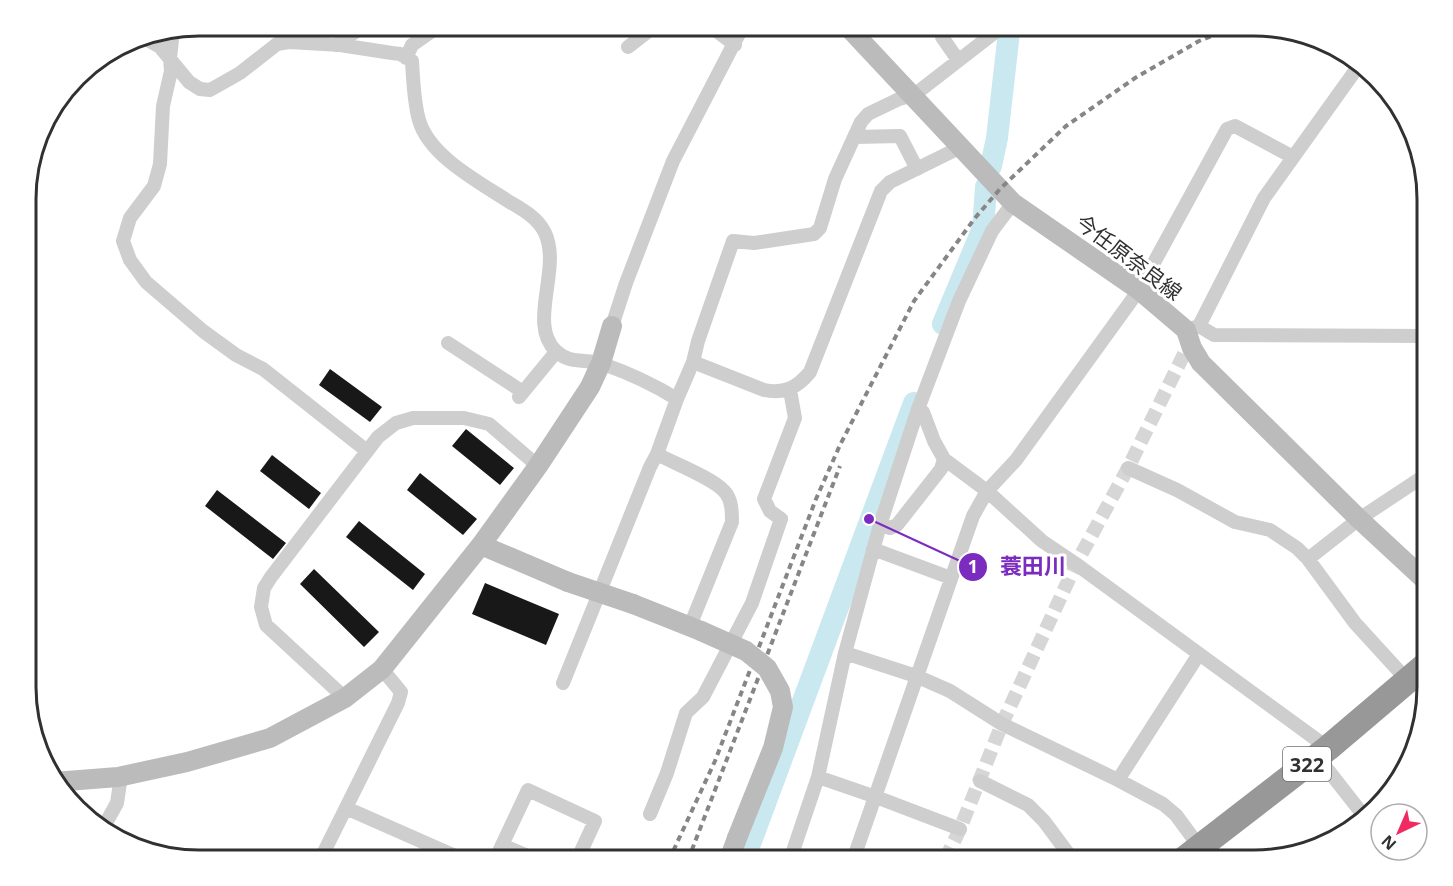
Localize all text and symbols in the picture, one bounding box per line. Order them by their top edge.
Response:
street label: 今任原奈良線 [1070,208,1188,306]
callout: 蓑田川 [958,547,1078,587]
text: 蓑田川 [1000,550,1066,580]
text: 1 [968,554,978,578]
road number: 322 [1283,747,1331,781]
north arrow [1369,802,1429,862]
text: N [1376,830,1401,855]

